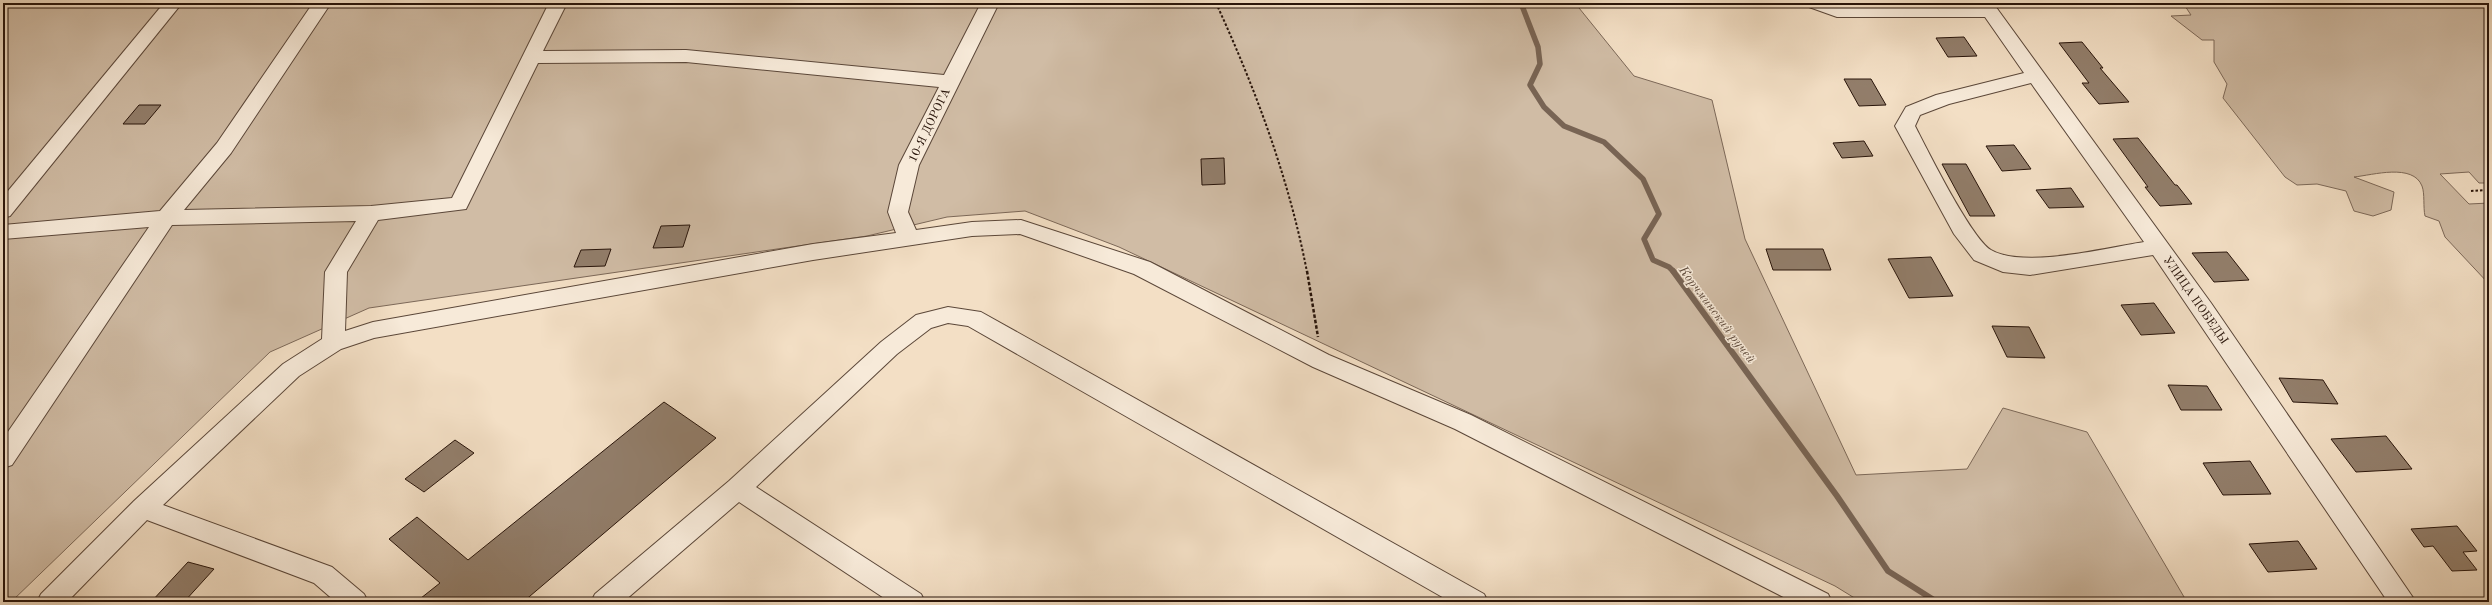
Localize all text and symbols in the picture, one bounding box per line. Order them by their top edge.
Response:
street label: 10-Я ДОРОГА [907,87,953,164]
street label: УЛИЦА ПОБЕДЫ [2160,254,2230,347]
water label: Корчминский ручей [1676,263,1758,366]

